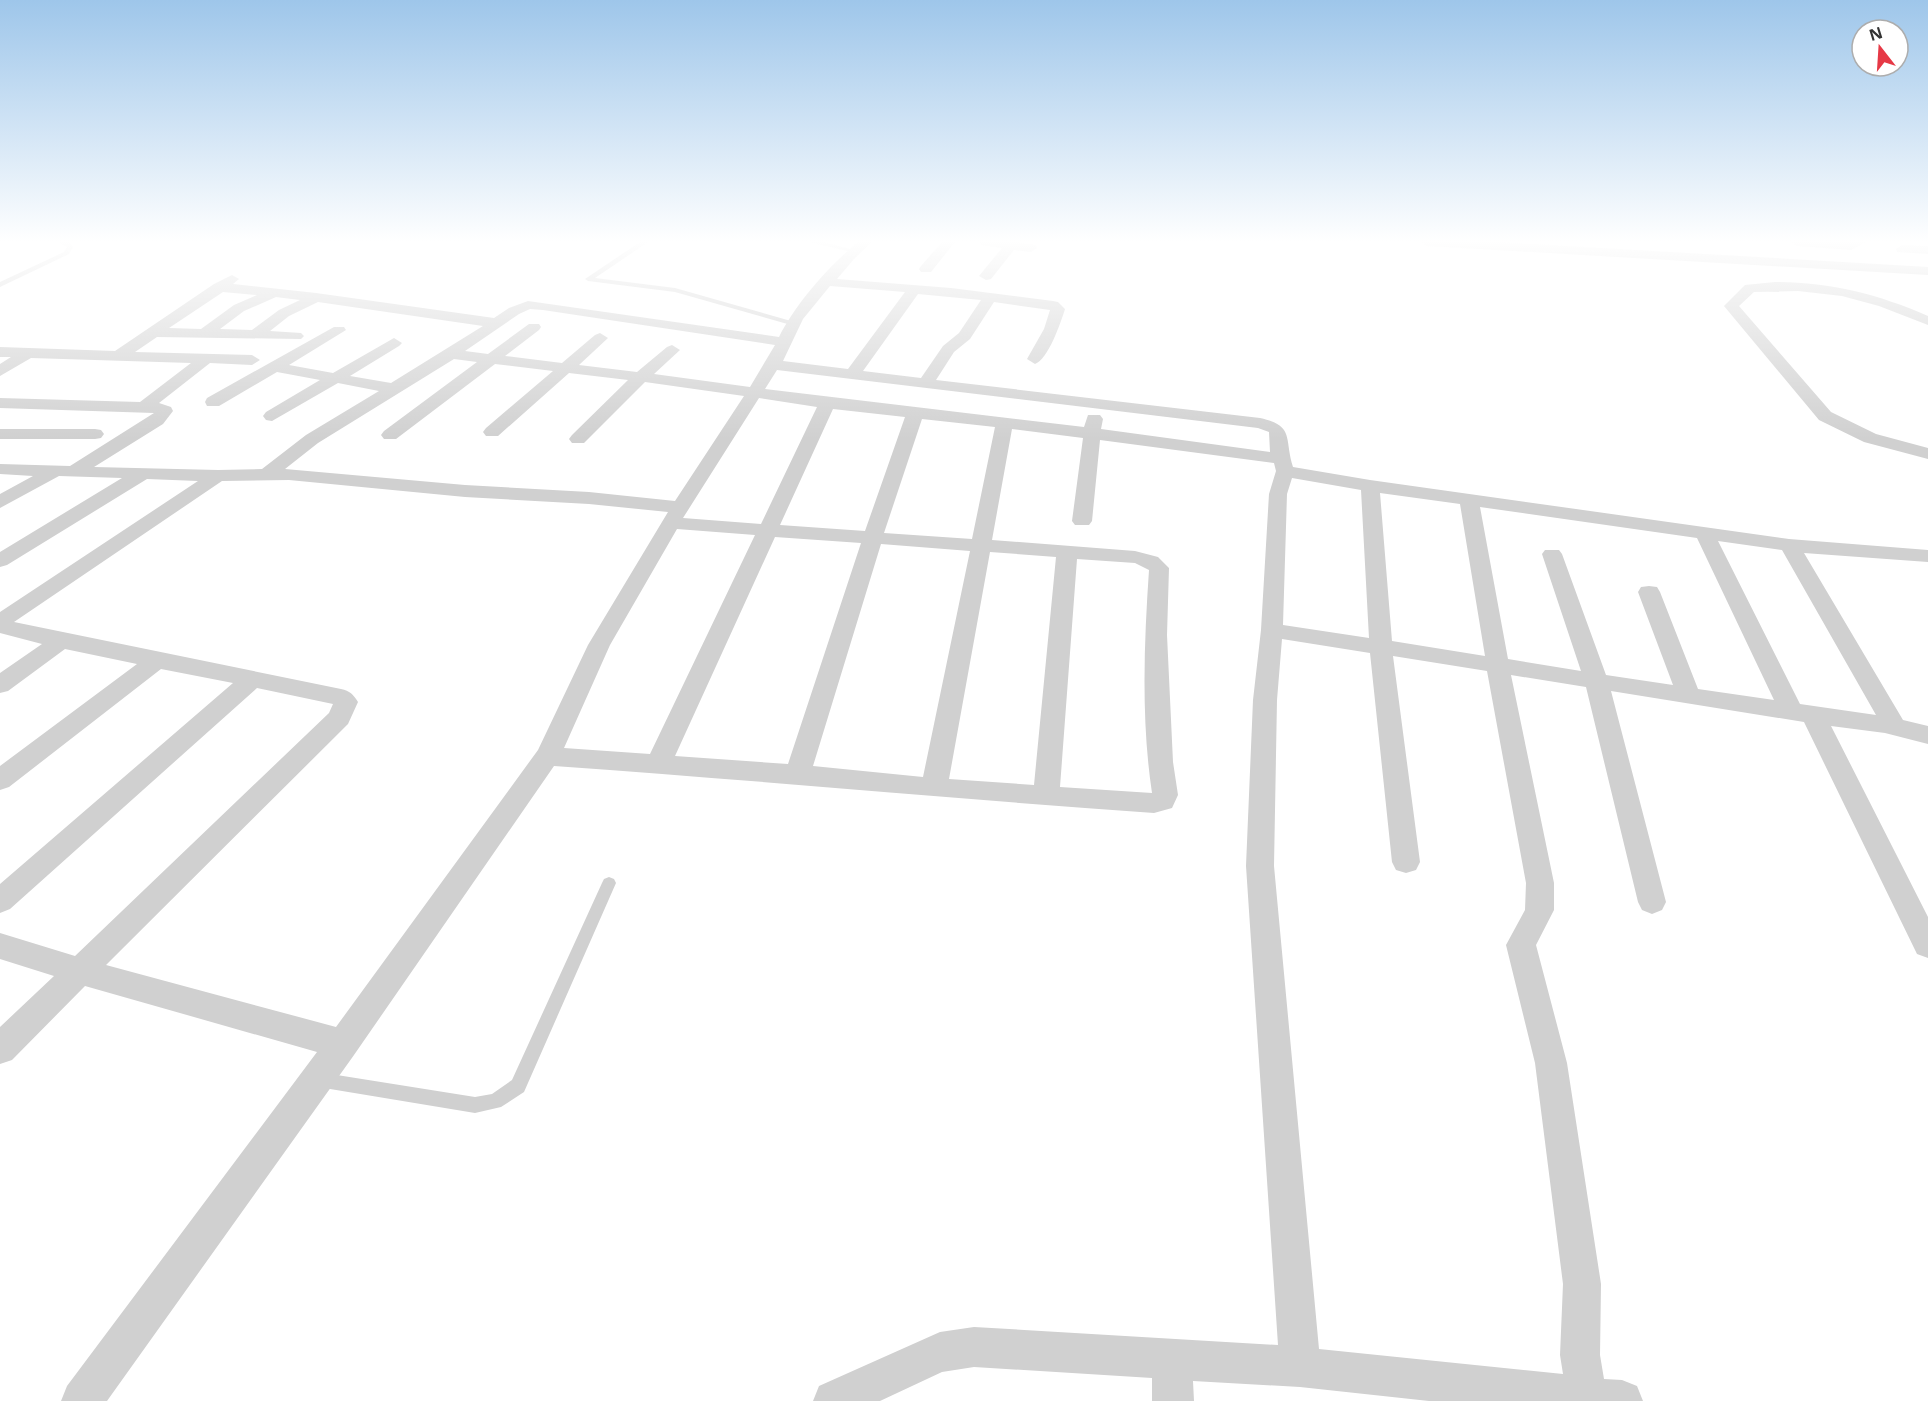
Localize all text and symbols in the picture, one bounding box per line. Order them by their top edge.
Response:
north arrow [1850,18,1910,78]
text: N [1866,21,1885,46]

